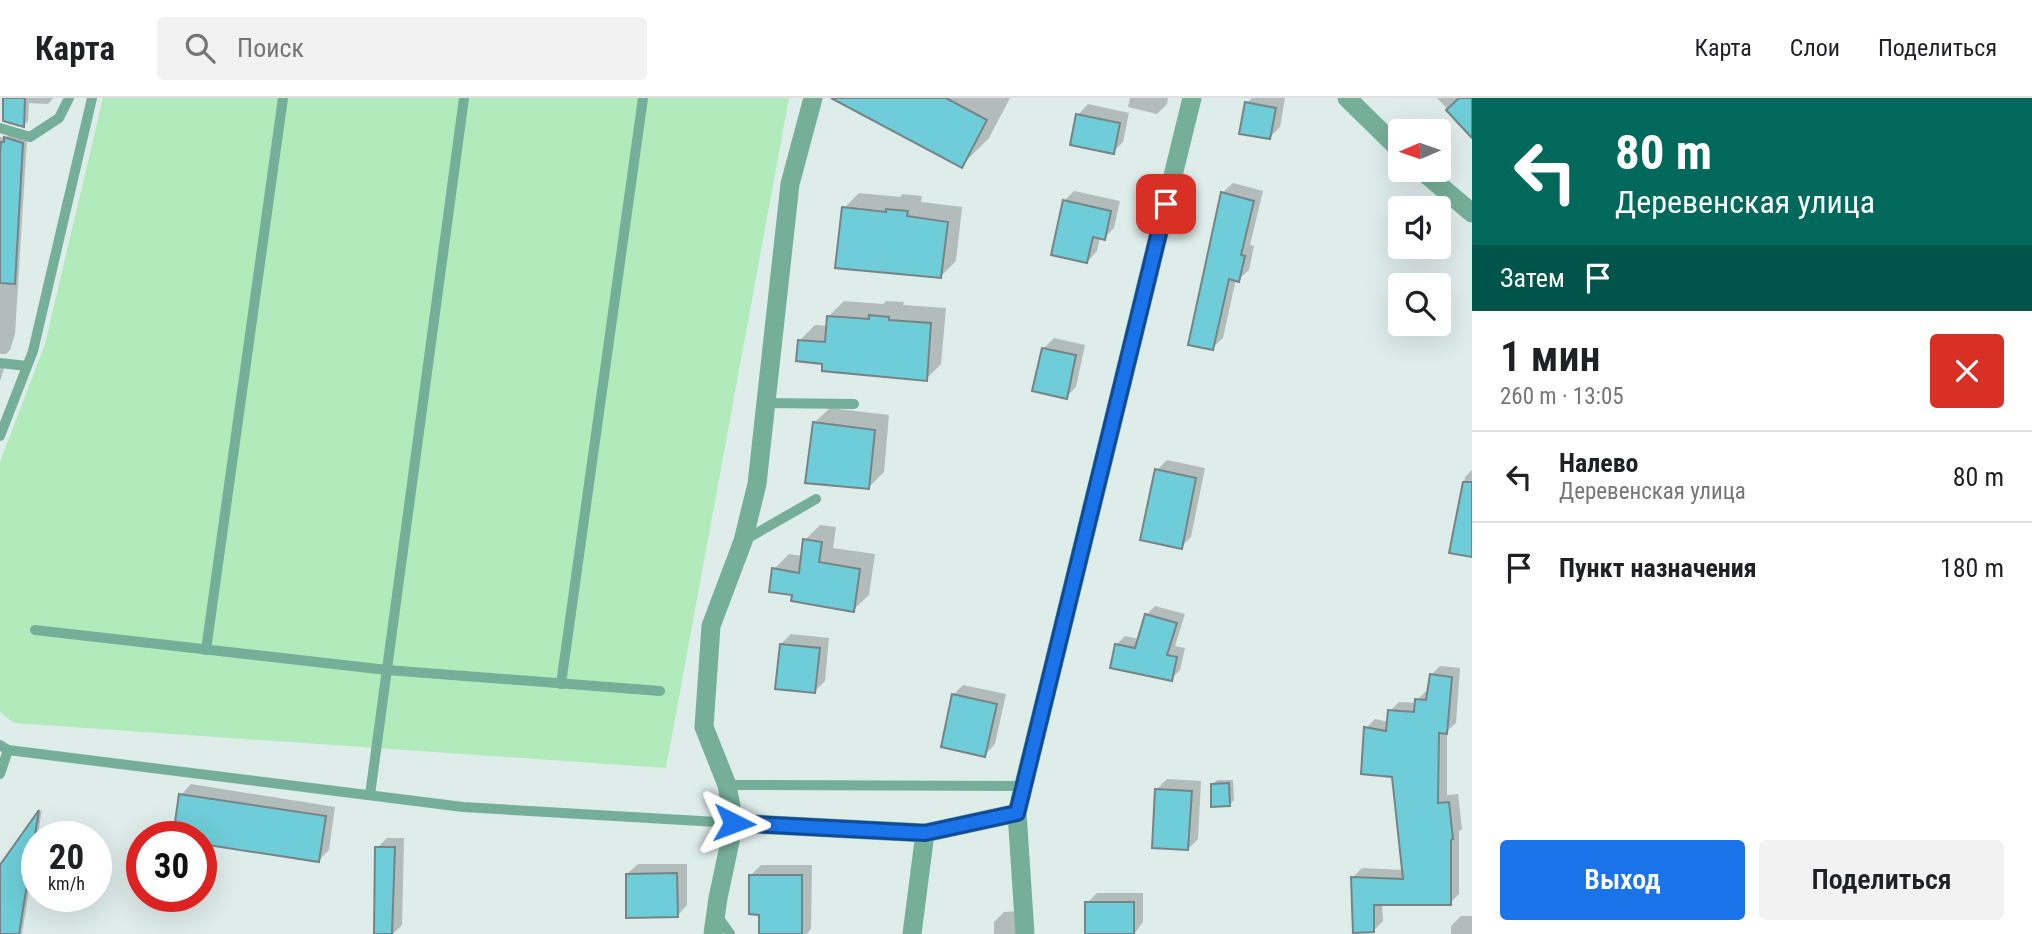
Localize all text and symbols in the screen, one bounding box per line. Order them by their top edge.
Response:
search box [157,17,647,80]
text: Карта [35,29,115,68]
icon: search [181,29,219,67]
text: Поиск [237,33,304,63]
text: Карта [1694,34,1752,62]
text: Слои [1790,34,1840,62]
text: Поделиться [1878,34,1997,62]
north arrow [1388,119,1451,182]
map controls [1388,119,1451,336]
text: 80 m [1615,124,1712,181]
icon: left [1500,126,1591,217]
pin [1136,174,1196,234]
text: Деревенская улица [1615,183,1875,221]
icon: arrive [1147,185,1185,223]
button: sound [1388,196,1451,259]
icon: arrive [1579,259,1617,297]
text: Затем [1500,263,1565,293]
button: search [1388,273,1451,336]
text: 1 мин [1500,332,1601,381]
button: close [1930,334,2004,408]
text: 260 m · 13:05 [1500,383,1624,410]
text: Налево [1559,448,1639,478]
icon: left [1500,458,1538,496]
text: 80 m [1953,462,2004,492]
text: Деревенская улица [1559,478,1746,505]
icon: arrive [1500,549,1538,587]
text: Пункт назначения [1559,553,1757,583]
text: 180 m [1940,553,2004,583]
position arrow [697,786,771,860]
speed limit sign: 30 [126,821,217,912]
text: 20 [49,837,84,878]
button: Выход [1500,840,1745,920]
button: Поделиться [1759,840,2004,920]
text: km/h [48,873,85,894]

